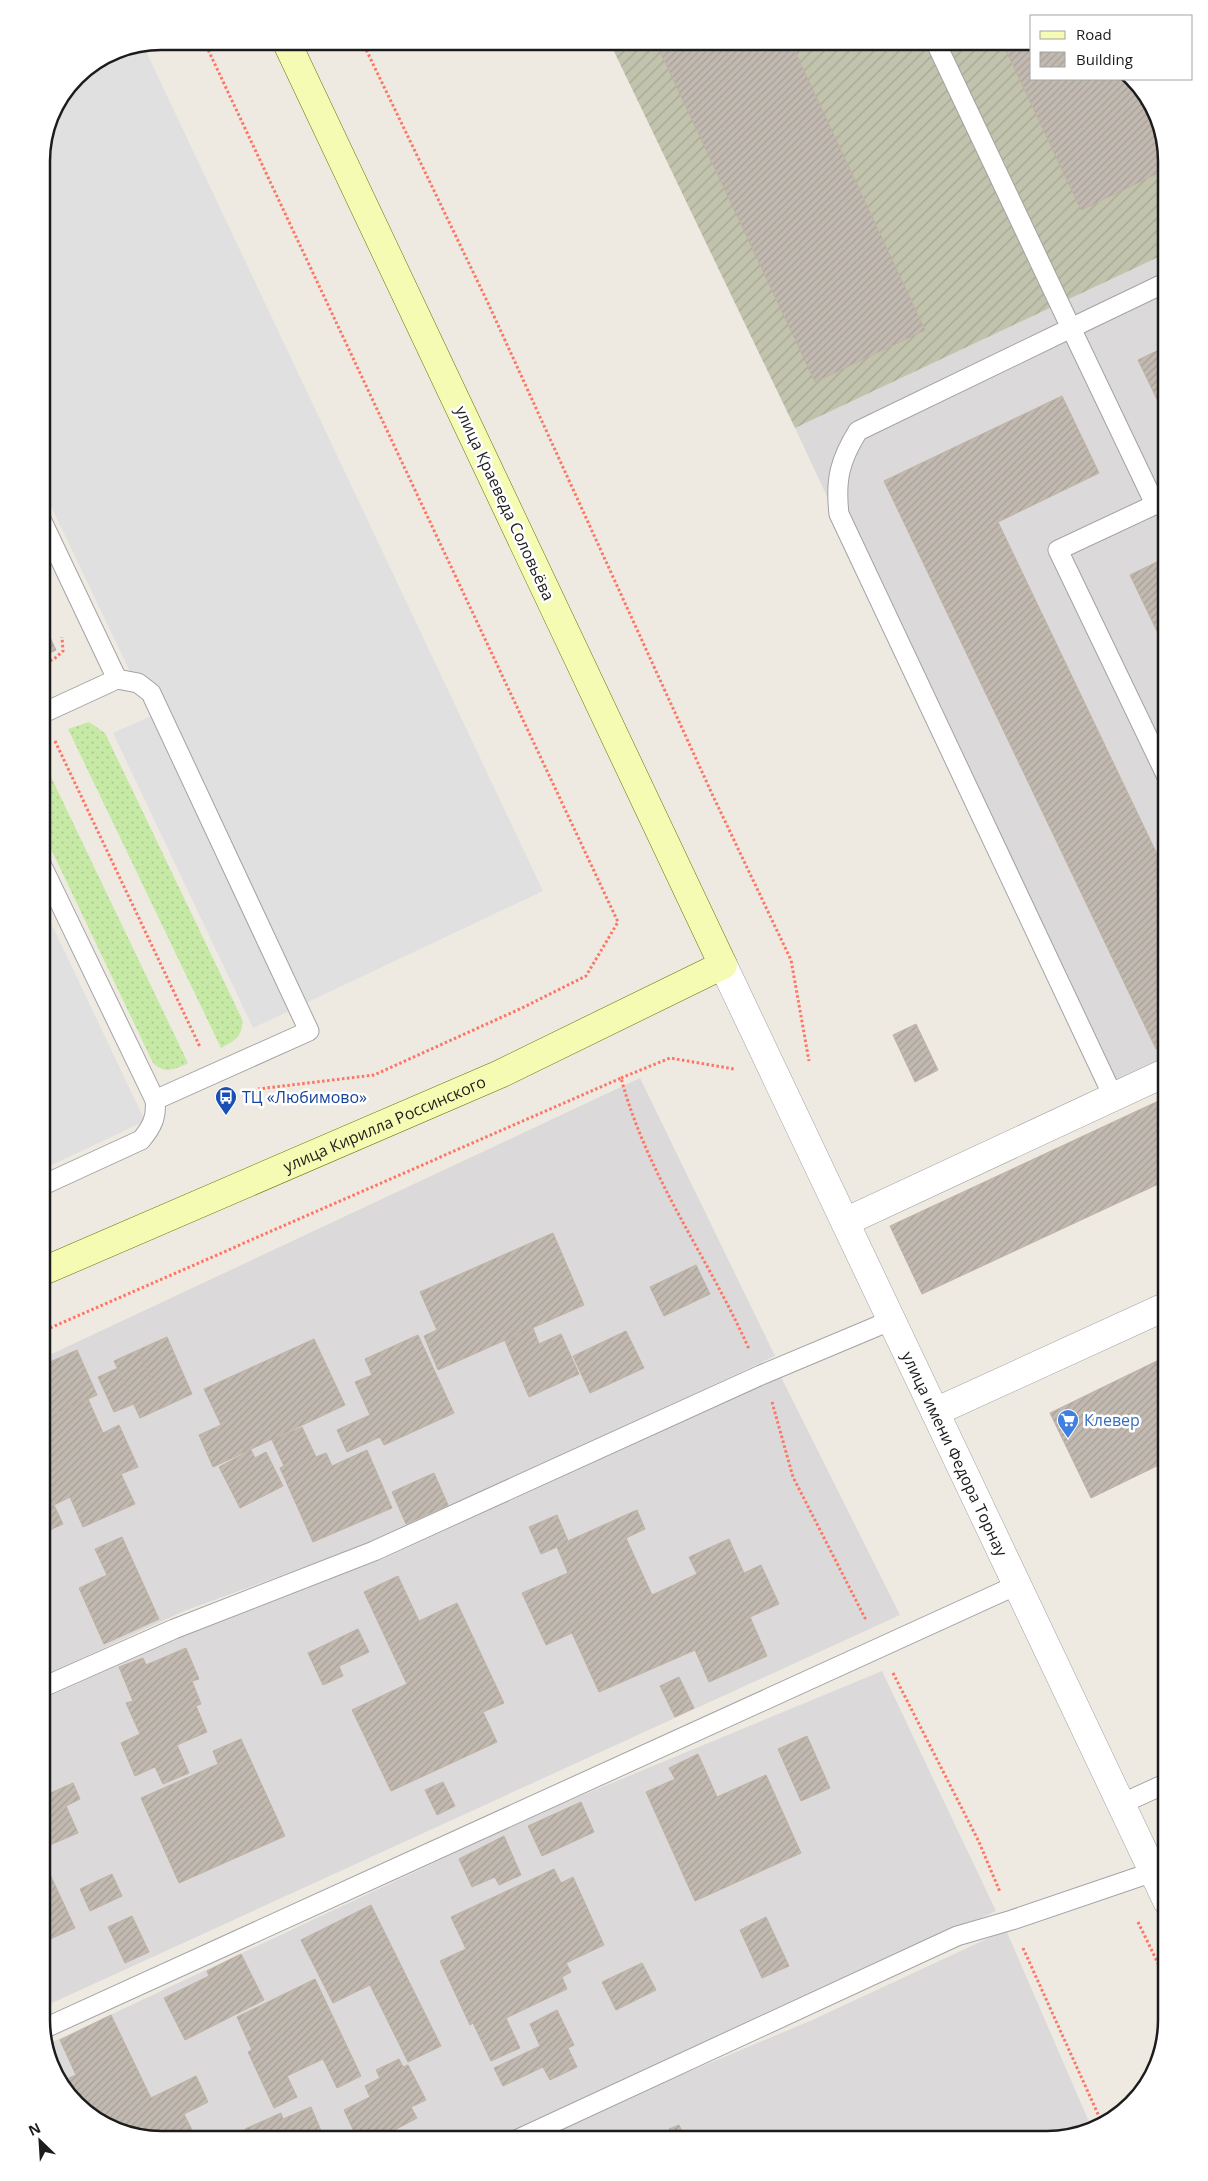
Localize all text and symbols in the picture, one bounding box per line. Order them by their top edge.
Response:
legend [1030,15,1193,80]
text: Road [1076,24,1112,44]
text: Building [1076,49,1133,69]
street label: улица Краеведа Соловьёва [450,402,560,604]
street label: улица Кирилла Россинского [280,1070,489,1177]
bus stop icon: ТЦ «Любимово» [214,1085,238,1116]
place label: ТЦ «Любимово» [242,1086,367,1108]
street label: улица имени Федора Торнау [897,1348,1013,1561]
supermarket icon: Клевер [1056,1408,1080,1439]
place label: Клевер [1084,1409,1140,1431]
north arrow [15,2116,65,2166]
text: N [25,2118,43,2140]

